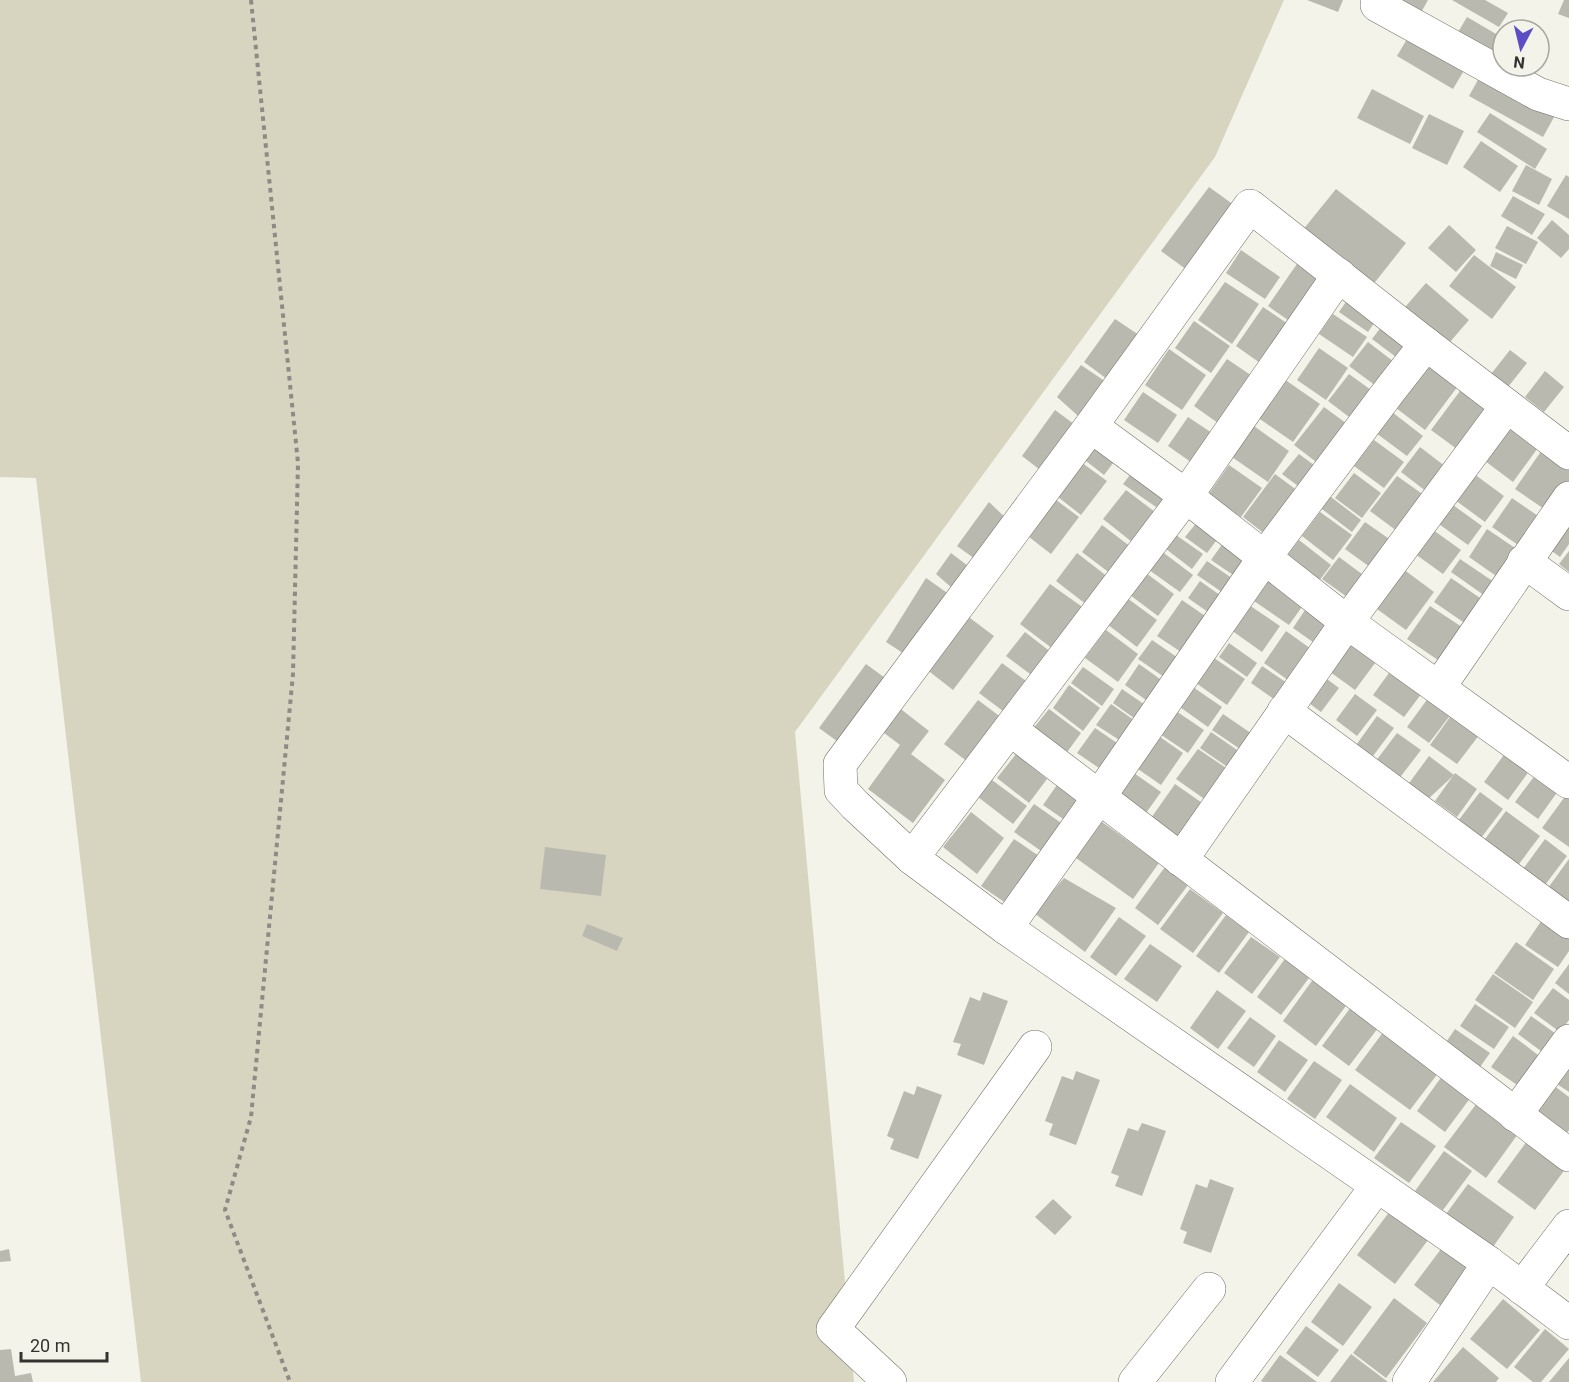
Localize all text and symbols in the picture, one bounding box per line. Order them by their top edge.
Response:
north arrow [1491,18,1551,78]
text: N [1512,52,1526,73]
scale bar [21,1325,106,1363]
text: 20 m [30,1335,70,1356]

